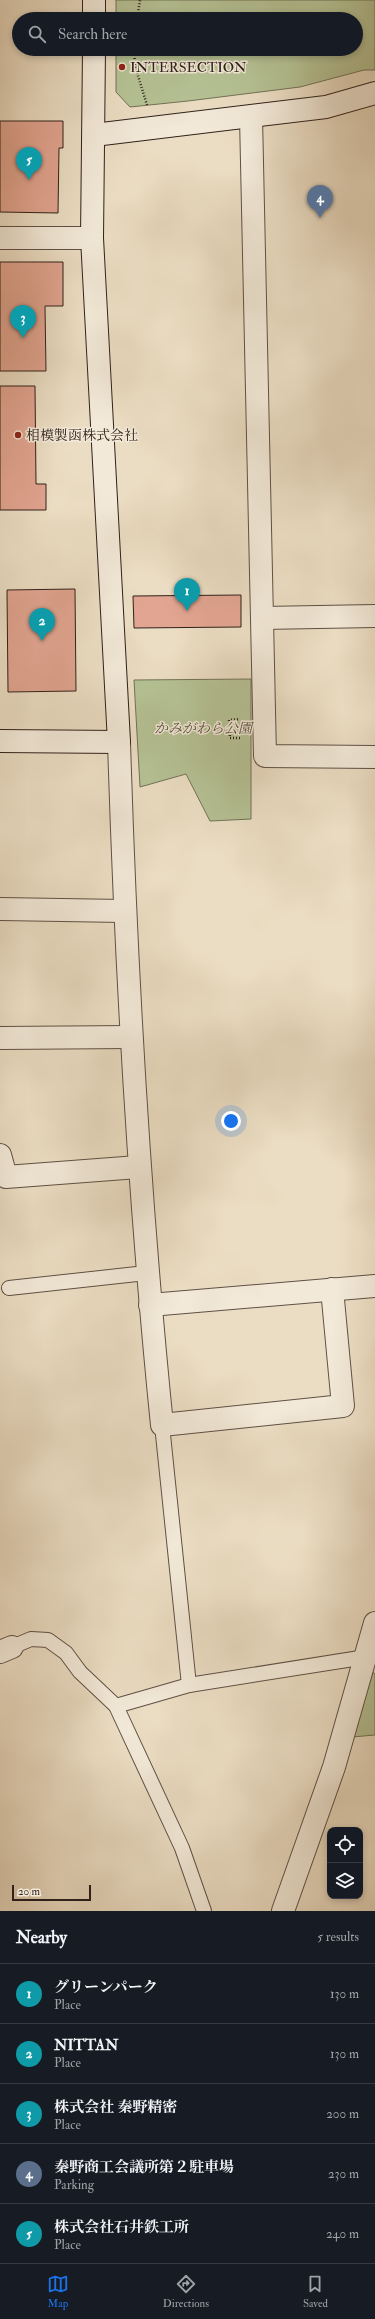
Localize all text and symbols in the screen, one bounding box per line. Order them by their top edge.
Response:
search box [12,12,363,56]
icon: search [26,23,48,45]
text: Search here [58,25,127,44]
place label: INTERSECTION [130,59,247,76]
marker: INTERSECTION [117,62,127,72]
pin: 5 [16,147,42,180]
pin: 4 [307,185,333,218]
pin: 3 [10,305,36,338]
place label: 相模製函株式会社 [26,427,138,444]
marker: 相模製函株式会社 [13,430,23,440]
pin: 1 [174,578,200,611]
pin: 2 [29,608,55,641]
park label: かみがわら公園 [154,720,254,737]
your location [221,1111,241,1131]
map controls [327,1827,363,1899]
button: locate [327,1827,363,1863]
button: layers [327,1863,363,1899]
scale bar [12,1883,91,1902]
text: 20 m [18,1885,40,1898]
text: Nearby [16,1927,67,1948]
text: 5 results [317,1929,359,1945]
text: グリーンパーク [54,1978,158,1997]
text: 1 [27,1986,31,2002]
text: 130 m [330,1986,359,2002]
text: Place [54,1997,81,2013]
text: NITTAN [54,2036,119,2055]
text: 2 [26,2046,32,2062]
text: 130 m [330,2046,359,2062]
text: Place [54,2055,81,2071]
text: 株式会社 秦野精密 [54,2098,177,2117]
text: 3 [27,2106,32,2122]
text: 200 m [326,2106,359,2122]
text: Place [54,2117,81,2133]
text: 秦野商工会議所第２駐車場 [54,2158,234,2177]
text: 4 [25,2166,33,2182]
text: 230 m [328,2166,359,2182]
text: Parking [54,2177,94,2193]
text: 株式会社石井鉄工所 [54,2218,189,2237]
text: 5 [26,2226,32,2242]
text: 240 m [326,2226,359,2242]
text: Place [54,2237,81,2253]
tab: Map [47,2273,69,2310]
tab: Directions [163,2273,209,2310]
tab: Saved [303,2273,328,2310]

